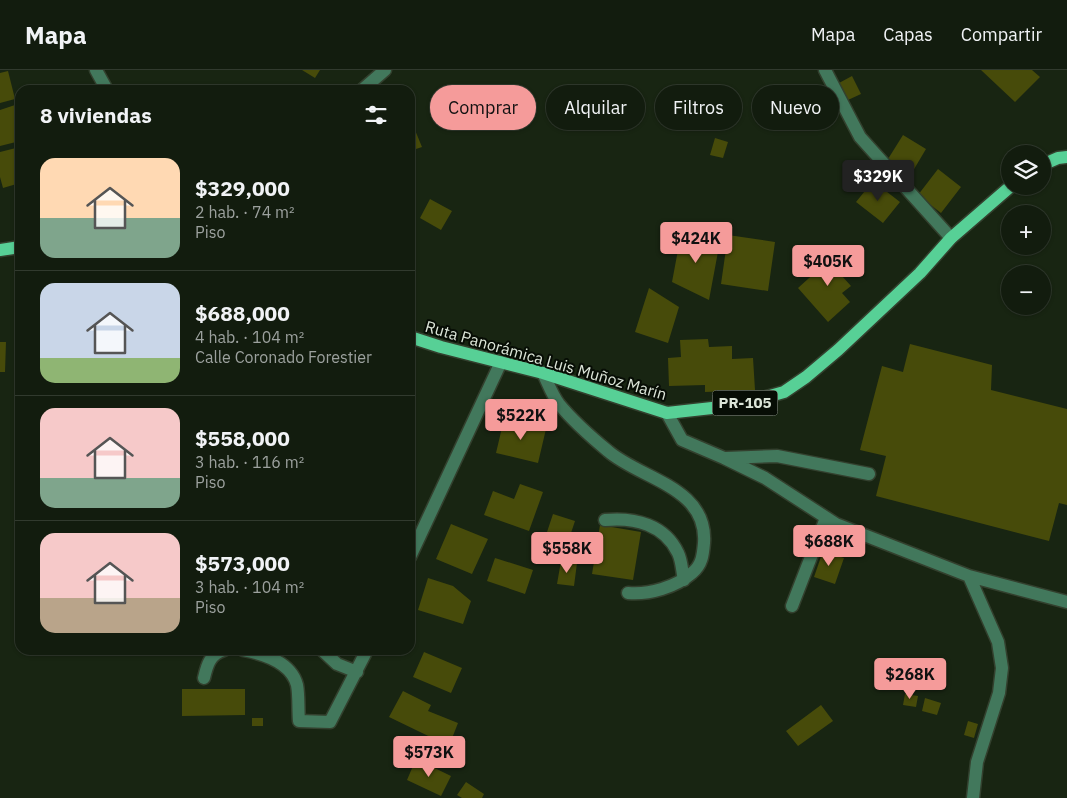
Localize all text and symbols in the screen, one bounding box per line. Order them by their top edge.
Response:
text: Mapa [25,19,87,51]
text: Mapa [811,23,855,46]
text: Capas [883,23,933,46]
text: Compartir [961,23,1042,46]
chip: Comprar [430,85,536,130]
chip: Alquilar [546,85,645,130]
chip: Filtros [655,85,742,130]
chip: Nuevo [752,85,839,130]
text: 8 viviendas [40,101,152,129]
icon: filters [362,101,390,129]
map controls [1001,145,1051,315]
button: layers [1001,145,1051,195]
pin: $329K [843,160,913,202]
text: $329K [853,166,903,186]
text: $329,000 [195,174,290,202]
icon: home [80,178,140,238]
text: 2 hab. · 74 m² [195,202,295,222]
button: + [1001,205,1051,255]
text: Piso [195,222,225,242]
pin: $424K [661,222,731,264]
text: $424K [671,228,721,248]
pin: $405K [793,244,863,287]
text: $405K [803,251,853,271]
button: − [1001,265,1051,315]
text: $688,000 [195,299,290,327]
icon: home [80,303,140,363]
street label: Ruta Panorámica Luis Muñoz Marín [423,316,669,404]
text: 4 hab. · 104 m² [195,327,304,347]
text: Calle Coronado Forestier [195,347,372,367]
road number: PR-105 [712,390,778,416]
pin: $522K [486,398,556,441]
text: $522K [496,405,546,425]
text: $558,000 [195,424,290,452]
icon: home [80,428,140,488]
text: 3 hab. · 116 m² [195,452,304,472]
text: Piso [195,472,225,492]
pin: $688K [794,524,864,567]
text: $688K [804,531,854,551]
pin: $558K [532,532,602,574]
text: $558K [542,538,592,558]
text: $573,000 [195,549,290,577]
icon: home [80,553,140,613]
text: 3 hab. · 104 m² [195,577,304,597]
text: Piso [195,597,225,617]
pin: $268K [875,658,945,700]
text: $268K [885,664,935,684]
pin: $573K [394,736,464,778]
text: $573K [404,742,454,762]

